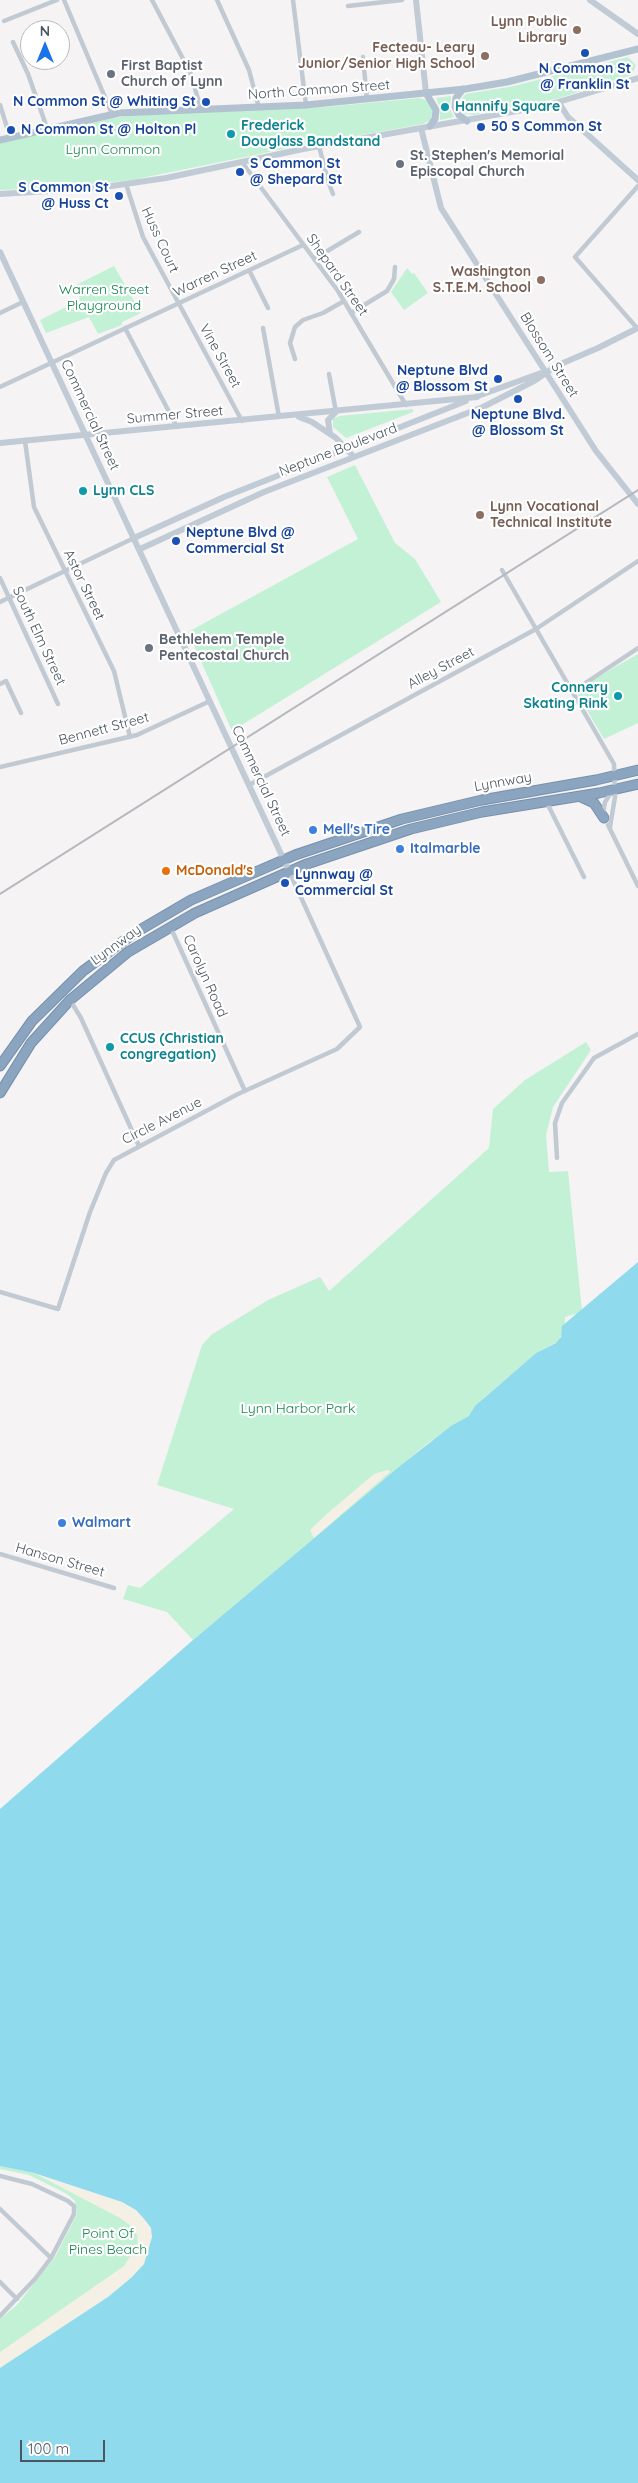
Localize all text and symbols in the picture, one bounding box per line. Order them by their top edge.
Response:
place label: Lynn Public Library [491,14,567,46]
north arrow [20,20,70,70]
text: N [40,22,50,40]
marker: Lynn Public Library [571,24,583,36]
place label: Fecteau- Leary Junior/Senior High School [298,40,475,72]
marker: N Common St @ Franklin St [579,47,591,59]
marker: Fecteau- Leary Junior/Senior High School [479,50,491,62]
place label: First Baptist Church of Lynn [121,58,223,90]
place label: N Common St @ Franklin St [539,61,631,94]
marker: First Baptist Church of Lynn [105,68,117,80]
street label: North Common Street [247,77,391,103]
place label: N Common St @ Whiting St [13,94,196,110]
marker: N Common St @ Whiting St [200,96,212,108]
place label: Hannify Square [455,99,560,115]
marker: Hannify Square [439,101,451,113]
place label: Frederick Douglass Bandstand [241,118,380,150]
place label: 50 S Common St [491,119,602,135]
marker: 50 S Common St [475,121,487,133]
place label: N Common St @ Holton Pl [21,122,196,138]
marker: N Common St @ Holton Pl [5,124,17,136]
marker: Frederick Douglass Bandstand [225,128,237,140]
park label: Lynn Common [66,142,160,158]
place label: St. Stephen's Memorial Episcopal Church [410,148,564,180]
place label: S Common St @ Shepard St [250,156,342,188]
marker: St. Stephen's Memorial Episcopal Church [394,158,406,170]
marker: S Common St @ Shepard St [234,166,246,178]
place label: S Common St @ Huss Ct [18,180,109,212]
marker: S Common St @ Huss Ct [113,190,125,202]
street label: Huss Court [137,204,183,276]
street label: Shepard Street [302,231,372,319]
street label: Warren Street [170,247,260,301]
place label: Washington S.T.E.M. School [433,264,531,296]
marker: Washington S.T.E.M. School [535,274,547,286]
park label: Warren Street Playground [59,282,149,314]
street label: Blossom Street [516,309,582,401]
street label: Vine Street [196,321,244,391]
street label: Commercial Street [57,357,123,473]
place label: Neptune Blvd @ Blossom St [396,363,488,396]
marker: Neptune Blvd @ Blossom St [492,373,504,385]
marker: Neptune Blvd. @ Blossom St [512,393,524,405]
street label: Summer Street [126,402,224,428]
place label: Neptune Blvd. @ Blossom St [471,407,565,440]
street label: Neptune Boulevard [277,420,399,480]
place label: Lynn CLS [93,483,154,499]
marker: Lynn CLS [77,485,89,497]
place label: Lynn Vocational Technical Institute [490,499,612,532]
marker: Lynn Vocational Technical Institute [474,509,486,521]
place label: Neptune Blvd @ Commercial St [186,525,294,558]
marker: Neptune Blvd @ Commercial St [170,535,182,547]
street label: Astor Street [60,547,108,623]
street label: South Elm Street [9,584,69,688]
place label: Bethlehem Temple Pentecostal Church [159,632,289,664]
marker: Bethlehem Temple Pentecostal Church [143,642,155,654]
street label: Alley Street [405,643,477,693]
place label: Connery Skating Rink [523,680,608,712]
marker: Connery Skating Rink [612,690,624,702]
street label: Bennett Street [57,709,151,749]
street label: Commercial Street [228,723,294,839]
street label: Lynnway [473,769,533,795]
place label: Mell's Tire [323,822,390,838]
marker: Mell's Tire [307,824,319,836]
place label: Italmarble [410,841,481,857]
marker: Italmarble [394,843,406,855]
place label: McDonald's [176,863,253,879]
marker: McDonald's [160,865,172,877]
place label: Lynnway @ Commercial St [295,867,394,900]
marker: Lynnway @ Commercial St [279,877,291,889]
street label: Lynnway [87,921,145,969]
street label: Carolyn Road [179,932,231,1020]
place label: CCUS (Christian congregation) [120,1031,224,1064]
marker: CCUS (Christian congregation) [104,1041,116,1053]
street label: Circle Avenue [119,1094,205,1148]
park label: Lynn Harbor Park [241,1401,355,1417]
place label: Walmart [72,1515,131,1531]
marker: Walmart [56,1517,68,1529]
street label: Hanson Street [14,1539,106,1581]
park label: Point Of Pines Beach [69,2226,147,2258]
scale bar [22,2430,108,2462]
text: 100 m [28,2439,69,2458]

